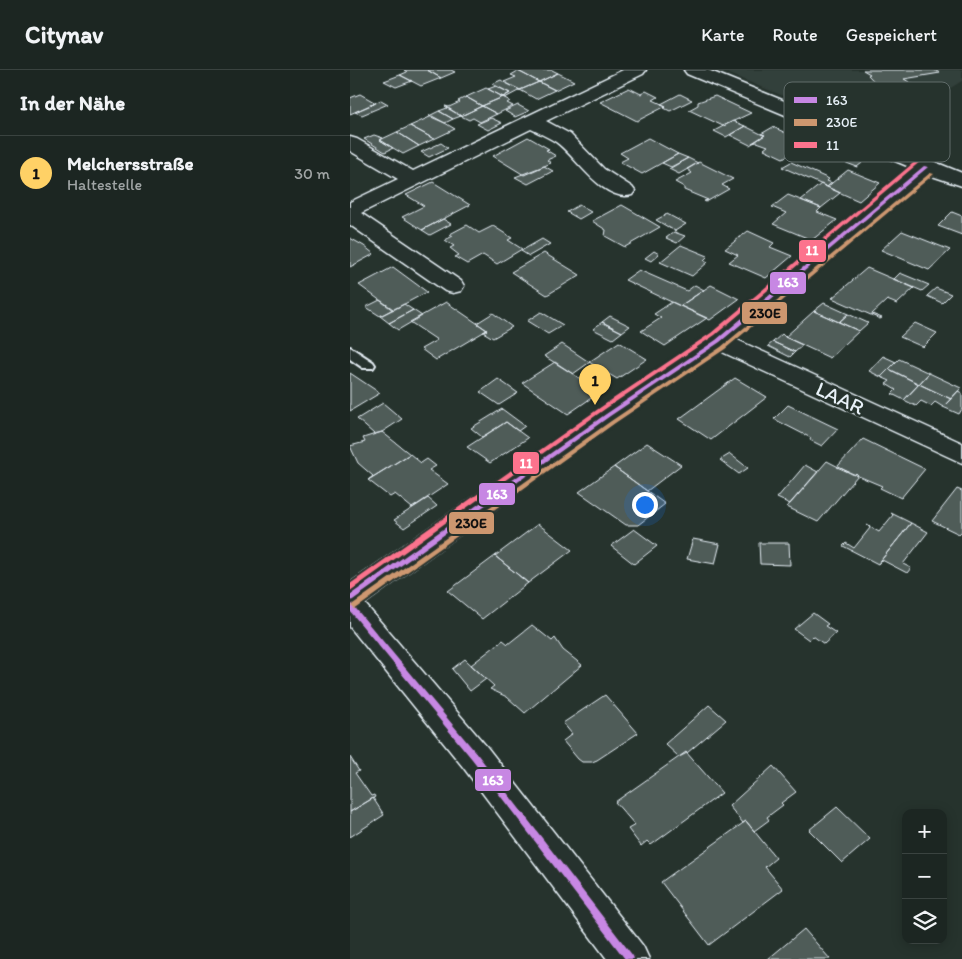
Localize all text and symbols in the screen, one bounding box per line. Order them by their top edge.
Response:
text: Citynav [25,20,103,49]
text: Karte [701,24,744,46]
text: Route [772,24,818,46]
text: Gespeichert [846,24,937,46]
legend [784,82,950,162]
text: In der Nähe [20,90,125,115]
text: 163 [826,92,848,109]
text: 230E [826,114,858,131]
text: 11 [826,137,839,154]
text: Melchersstraße [67,152,194,175]
text: 1 [32,164,40,183]
text: 30 m [294,164,330,183]
text: Haltestelle [67,175,142,194]
line badge: 11 [798,239,827,263]
text: 11 [806,242,819,259]
line badge: 163 [769,271,807,295]
text: 163 [777,274,799,291]
line badge: 230E [741,301,788,325]
text: 230E [749,305,781,322]
pin: 1 [579,364,611,405]
street label: LAAR [812,376,868,420]
line badge: 11 [512,451,540,475]
text: 11 [520,455,533,472]
line badge: 163 [478,482,516,506]
text: 163 [486,486,508,503]
your location [632,492,658,518]
line badge: 230E [448,511,495,535]
text: 230E [455,515,487,532]
line badge: 163 [474,768,512,792]
text: 163 [482,772,504,789]
map controls [902,809,947,944]
button: + [902,809,947,854]
button: − [902,854,947,899]
button: layers [902,899,947,944]

